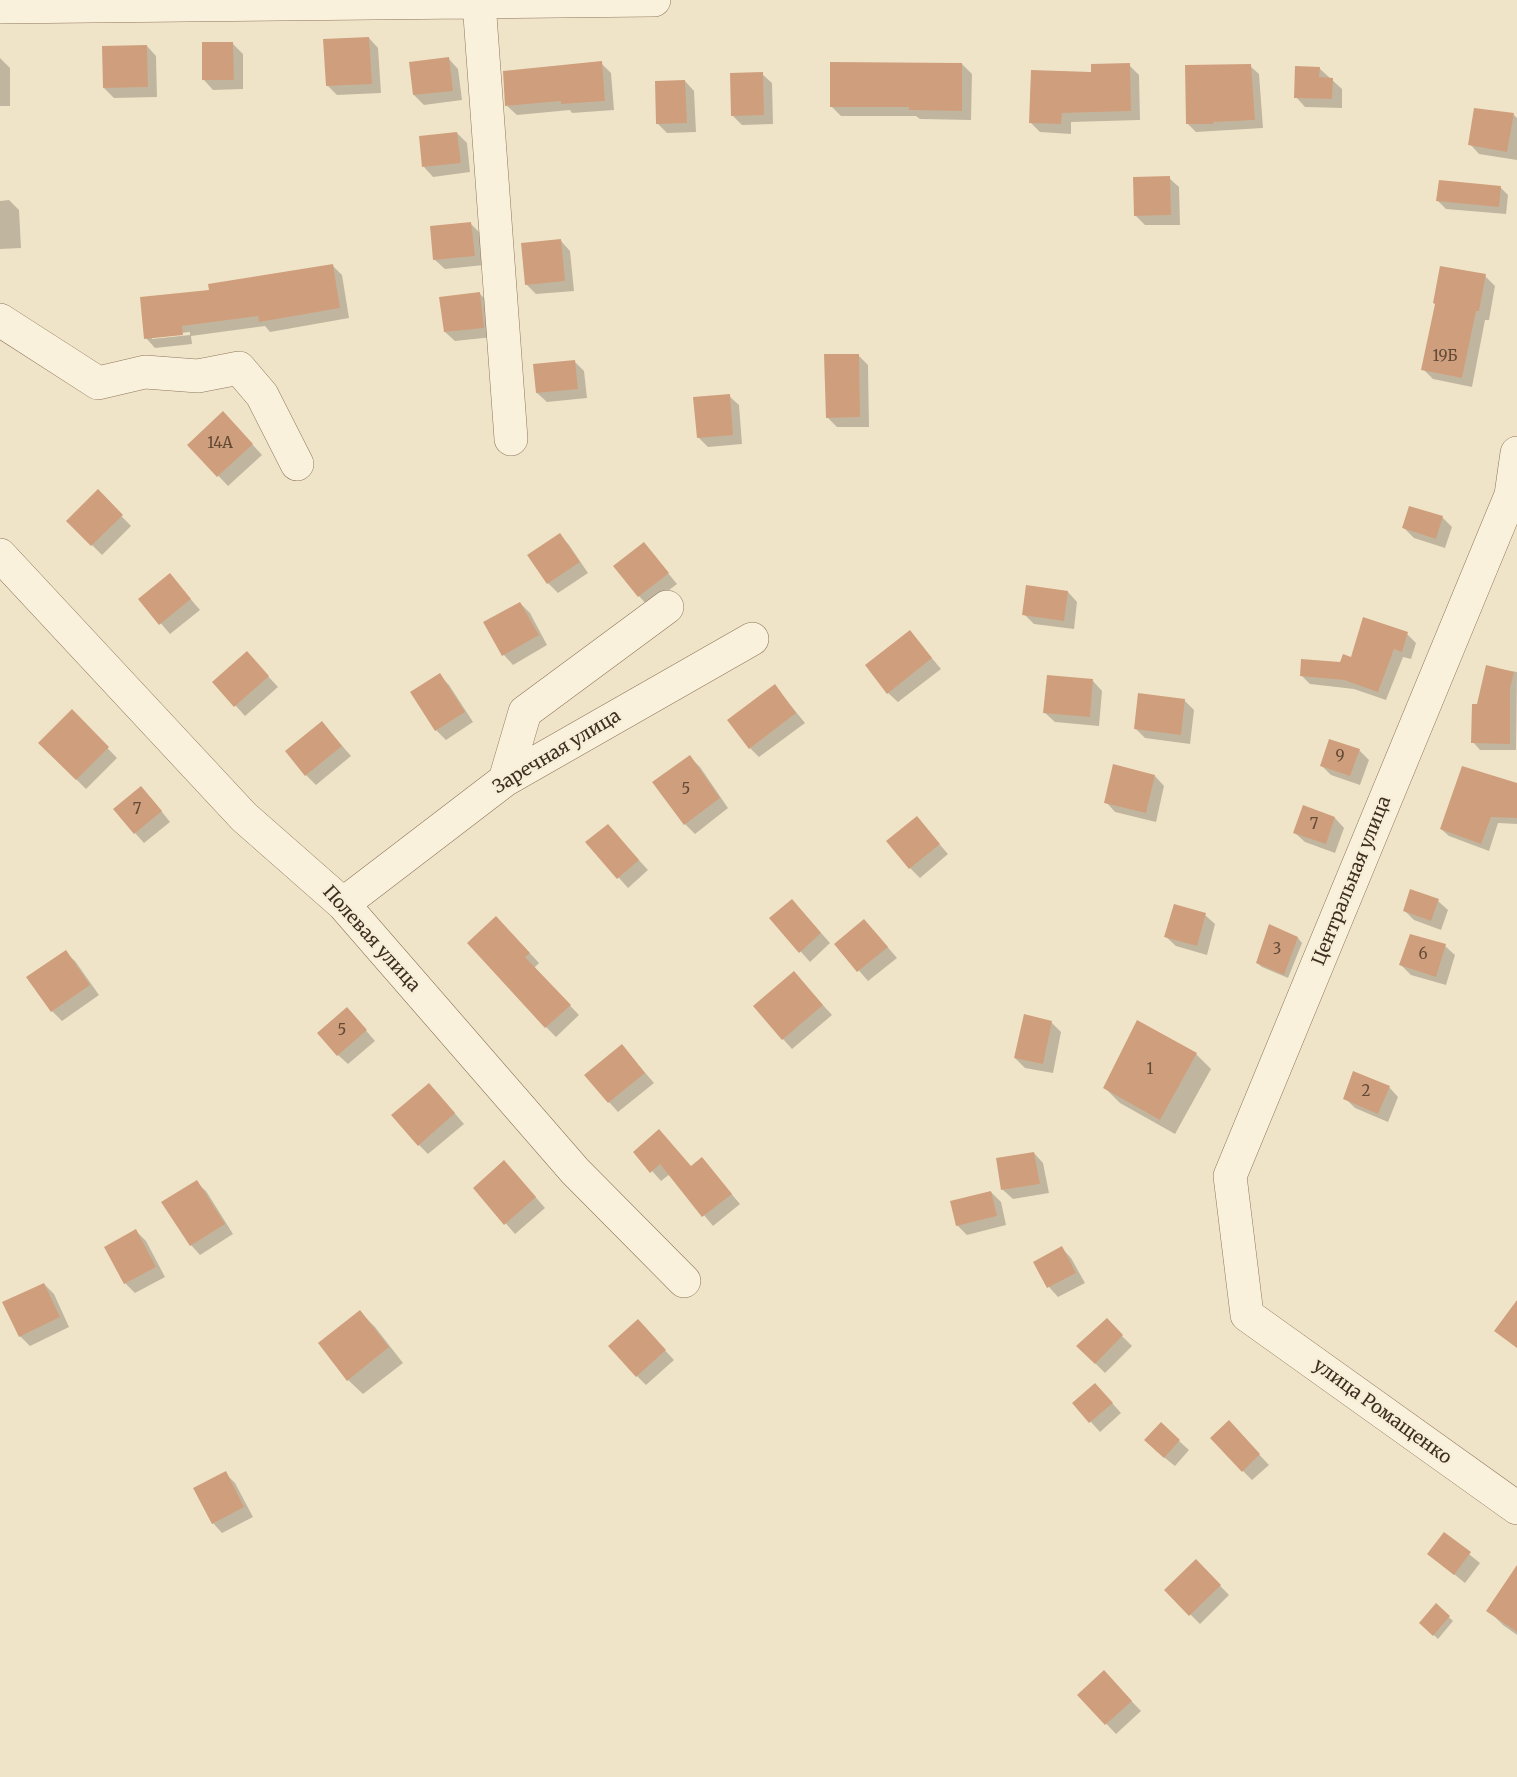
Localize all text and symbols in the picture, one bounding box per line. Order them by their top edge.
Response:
house number: 19Б [1433,348,1457,366]
house number: 14А [207,435,233,453]
street label: Заречная улица [489,705,625,799]
house number: 9 [1335,748,1345,766]
house number: 5 [682,781,690,799]
street label: Центральная улица [1308,793,1396,969]
house number: 7 [133,801,141,819]
house number: 7 [1310,816,1318,834]
street label: Полевая улица [318,882,424,996]
house number: 3 [1273,941,1281,959]
house number: 6 [1418,946,1428,964]
house number: 5 [338,1022,346,1040]
house number: 1 [1147,1061,1153,1079]
house number: 2 [1362,1083,1370,1101]
street label: улица Ромащенко [1309,1355,1455,1469]

